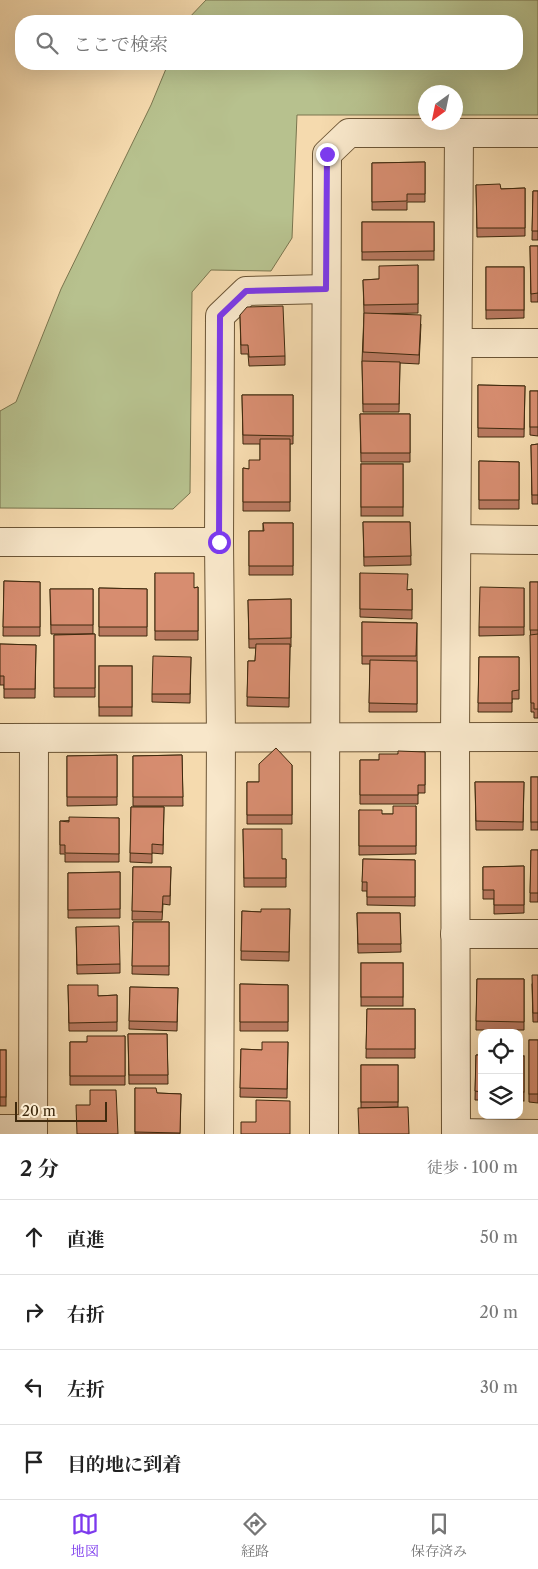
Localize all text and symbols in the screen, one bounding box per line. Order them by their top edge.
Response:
search box [15,15,523,70]
icon: search [33,29,61,57]
text: ここで検索 [73,33,168,56]
north arrow [418,85,463,130]
route end [316,143,339,166]
route start [208,531,231,554]
map controls [478,1029,523,1119]
button: locate [478,1029,523,1074]
button: layers [478,1074,523,1119]
scale bar [15,1099,108,1122]
text: 20 m [22,1102,56,1120]
text: 2 分 [20,1156,59,1181]
text: 徒歩 · 100 m [427,1157,518,1177]
icon: ahead [20,1223,48,1251]
text: 50 m [480,1227,518,1247]
text: 直進 [67,1228,105,1251]
icon: right [20,1298,48,1326]
text: 20 m [479,1302,518,1322]
text: 右折 [67,1303,105,1326]
icon: left [20,1373,48,1401]
text: 30 m [480,1377,518,1397]
text: 左折 [67,1378,105,1401]
icon: arrive [20,1448,48,1476]
text: 目的地に到着 [67,1453,181,1476]
tab: 地図 [71,1510,99,1560]
tab: 経路 [241,1510,269,1560]
tab: 保存済み [411,1510,467,1560]

